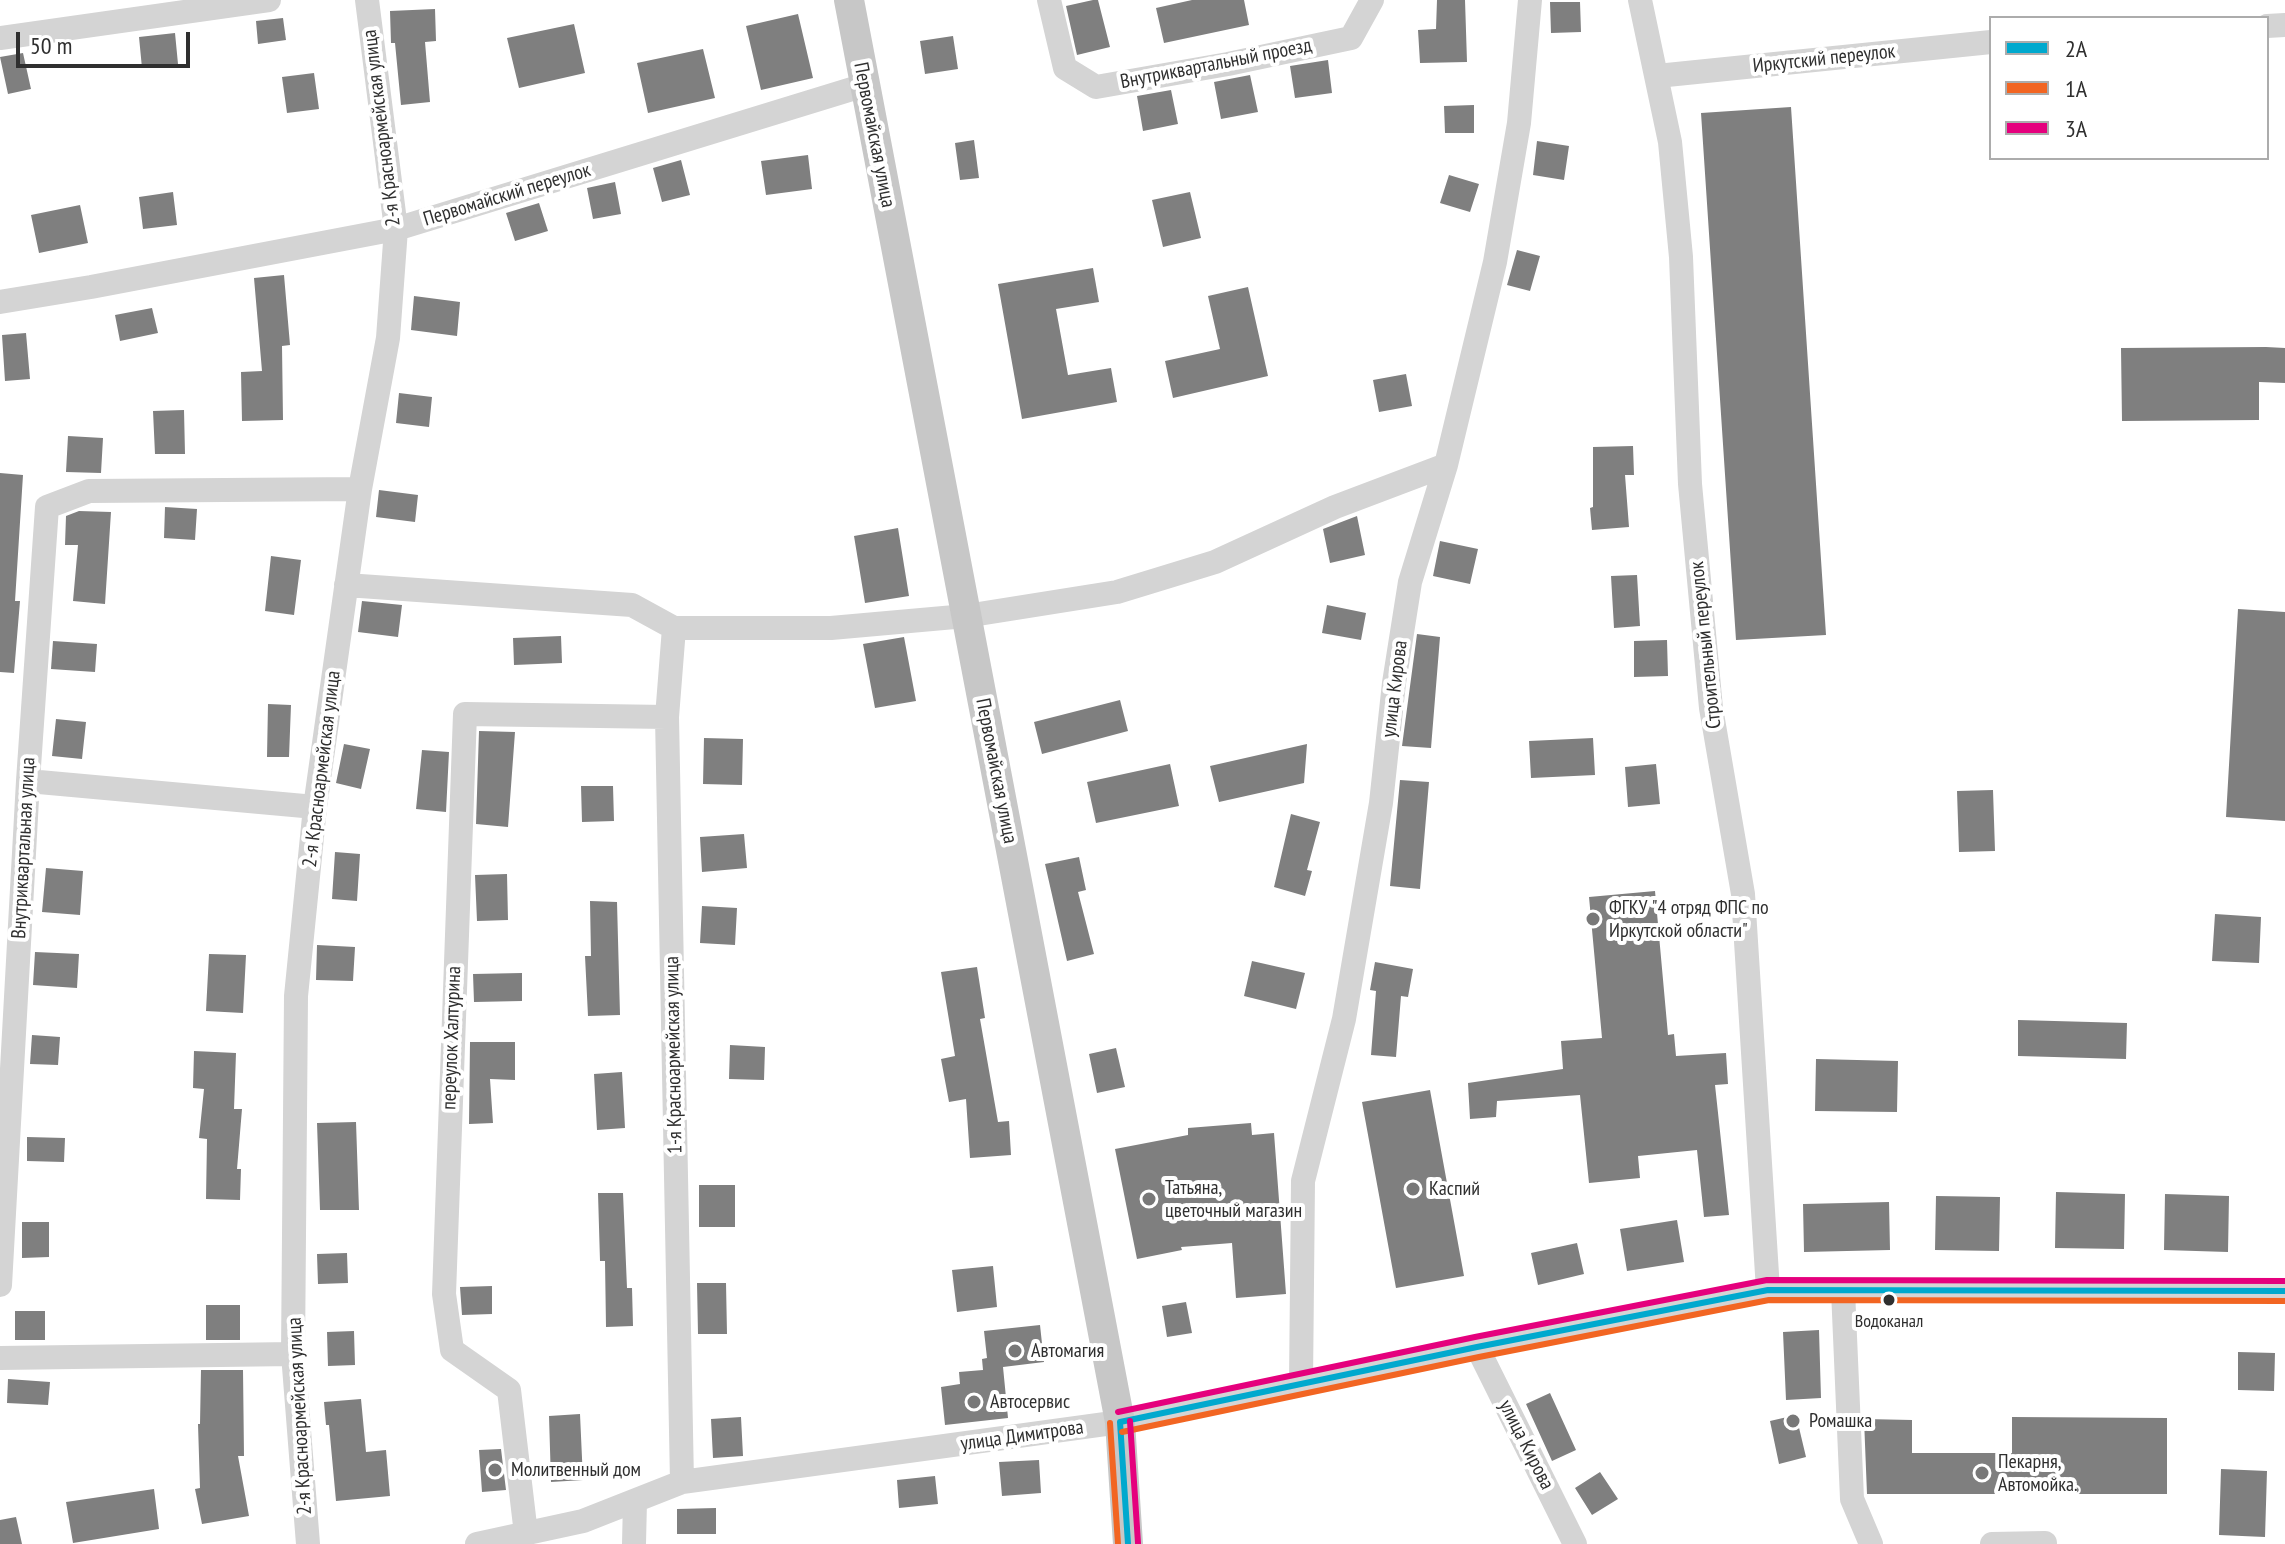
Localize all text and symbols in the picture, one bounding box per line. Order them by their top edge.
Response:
scale bar [20,16,194,66]
legend [1989,16,2269,160]
street label: 2-я Красноармейская улица [358,28,406,228]
text: 50 m [30,30,72,61]
text: 2А [2065,33,2087,64]
street label: Внутриквартальный проезд [1118,34,1314,94]
street label: Иркутский переулок [1752,40,1896,78]
street label: Первомайская улица [848,60,900,210]
text: 1А [2065,73,2087,104]
text: 3А [2065,113,2087,144]
street label: Первомайский переулок [421,158,593,232]
street label: Строительный переулок [1685,560,1727,730]
street label: улица Кирова [1377,639,1413,739]
street label: 2-я Красноармейская улица [298,669,346,869]
street label: Первомайская улица [970,696,1022,846]
street label: Внутриквартальная улица [7,757,41,939]
place label: ФГКУ "4 отряд ФПС по Иркутской области" [1609,896,1769,943]
marker: ФГКУ "4 отряд ФПС по Иркутской области" [1584,910,1602,928]
street label: 1-я Красноармейская улица [660,956,688,1154]
street label: переулок Халтурина [437,966,467,1110]
place label: Татьяна, цветочный магазин [1165,1176,1302,1223]
place label: Каспий [1429,1177,1480,1201]
marker: Каспий [1404,1180,1422,1198]
marker: Татьяна, цветочный магазин [1140,1190,1158,1208]
marker: Водоканал [1881,1292,1897,1308]
place label: Водоканал [1855,1311,1923,1333]
street label: 2-я Красноармейская улица [283,1317,317,1515]
place label: Автомагия [1031,1339,1104,1363]
marker: Автомагия [1006,1342,1024,1360]
place label: Автосервис [990,1390,1070,1414]
marker: Автосервис [965,1393,983,1411]
street label: улица Кирова [1493,1396,1559,1494]
place label: Ромашка [1809,1409,1872,1433]
marker: Ромашка [1784,1412,1802,1430]
street label: улица Димитрова [959,1415,1085,1457]
place label: Пекарня, Автомойка. [1998,1450,2077,1497]
place label: Молитвенный дом [511,1458,641,1482]
marker: Молитвенный дом [486,1461,504,1479]
marker: Пекарня, Автомойка. [1973,1464,1991,1482]

